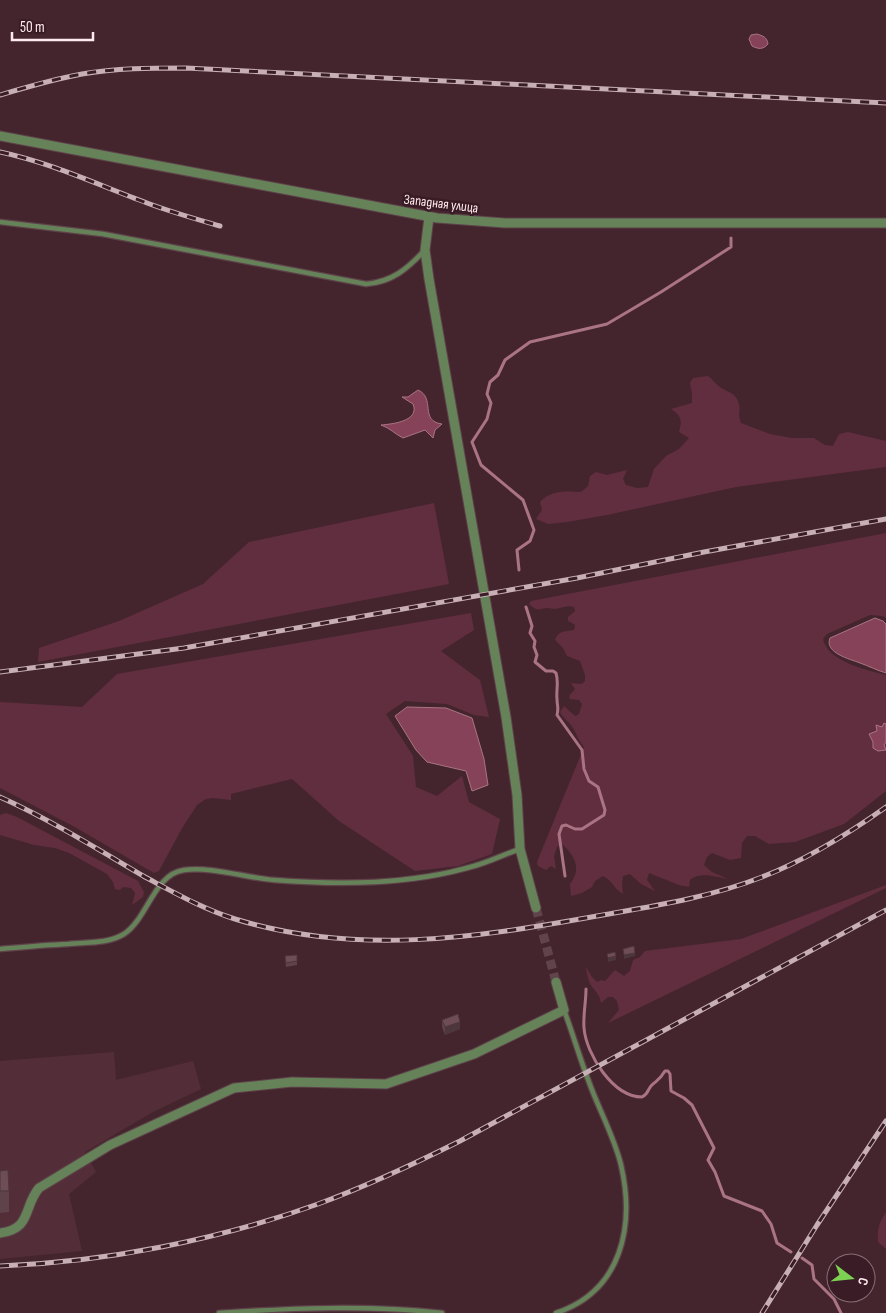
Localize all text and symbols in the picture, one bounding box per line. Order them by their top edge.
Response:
scale bar [12,10,94,42]
text: 50 m [20,18,45,37]
street label: Западная улица [403,190,479,217]
north arrow [826,1253,876,1303]
text: С [854,1276,872,1287]

